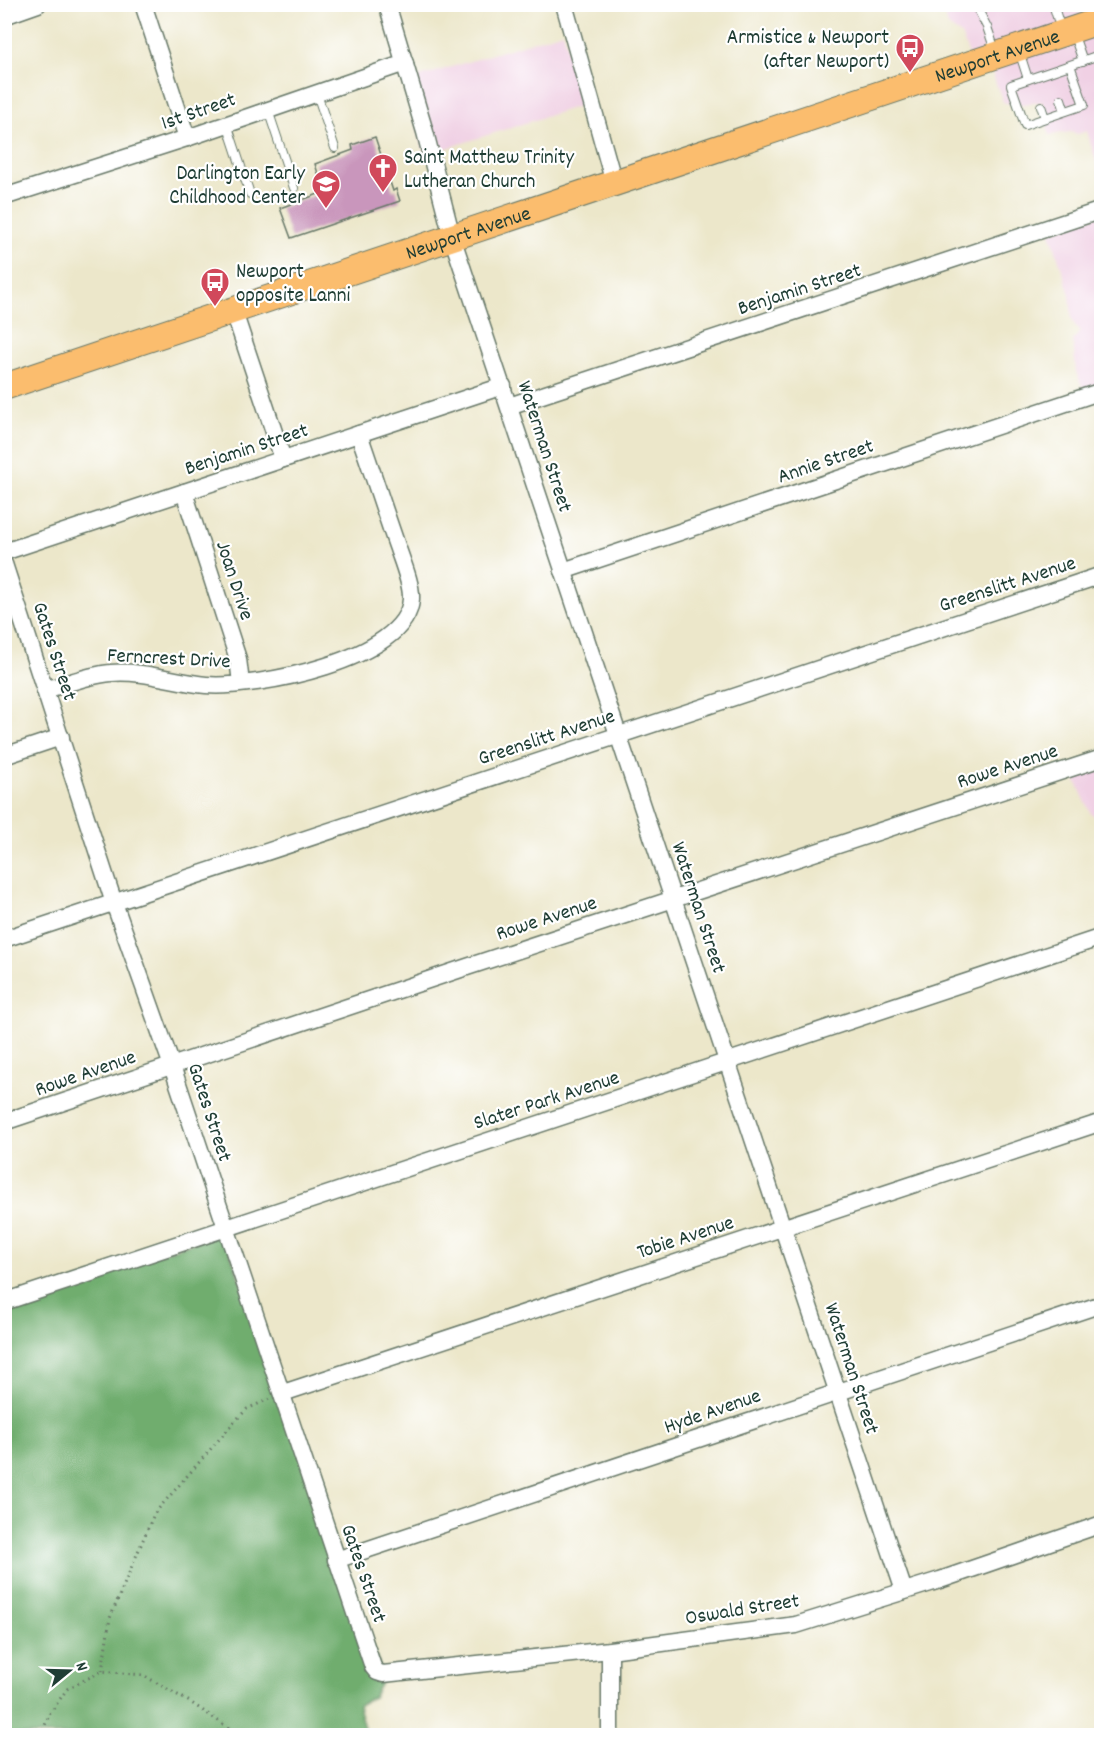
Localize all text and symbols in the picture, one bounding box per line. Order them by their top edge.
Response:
street label: Newport Avenue [932,23,1064,93]
place label: Armistice & Newport (after Newport) [727,24,889,78]
bus stop icon: Armistice & Newport (after Newport) [894,32,926,74]
street label: 1st Street [158,86,241,140]
place label: Saint Matthew Trinity Lutheran Church [404,144,574,198]
church icon: Saint Matthew Trinity Lutheran Church [367,152,399,194]
place label: Darlington Early Childhood Center [169,160,305,214]
school or university icon: Darlington Early Childhood Center [310,168,342,210]
street label: Newport Avenue [402,200,535,270]
street label: Benjamin Street [734,257,866,325]
place label: Newport opposite Lanni [236,258,350,312]
bus stop icon: Newport opposite Lanni [199,266,231,308]
street label: Waterman Street [508,377,579,517]
street label: Benjamin Street [181,417,313,485]
street label: Annie Street [774,432,878,493]
street label: Joan Drive [206,537,260,624]
street label: Greenslitt Avenue [936,550,1080,622]
street label: Gates Street [23,599,83,705]
street label: Ferncrest Drive [106,642,231,678]
street label: Greenslitt Avenue [475,703,619,775]
street label: Rowe Avenue [954,737,1062,798]
street label: Waterman Street [662,838,733,978]
street label: Rowe Avenue [493,889,601,950]
street label: Rowe Avenue [32,1044,140,1106]
street label: Gates Street [178,1060,238,1166]
street label: Slater Park Avenue [470,1064,624,1140]
street label: Tobie Avenue [634,1209,738,1269]
street label: Waterman Street [815,1299,886,1439]
street label: Hyde Avenue [661,1382,765,1443]
street label: Gates Street [331,1521,393,1627]
street label: Oswald Street [683,1587,802,1635]
north arrow [39,1641,99,1701]
text: N [69,1659,93,1675]

